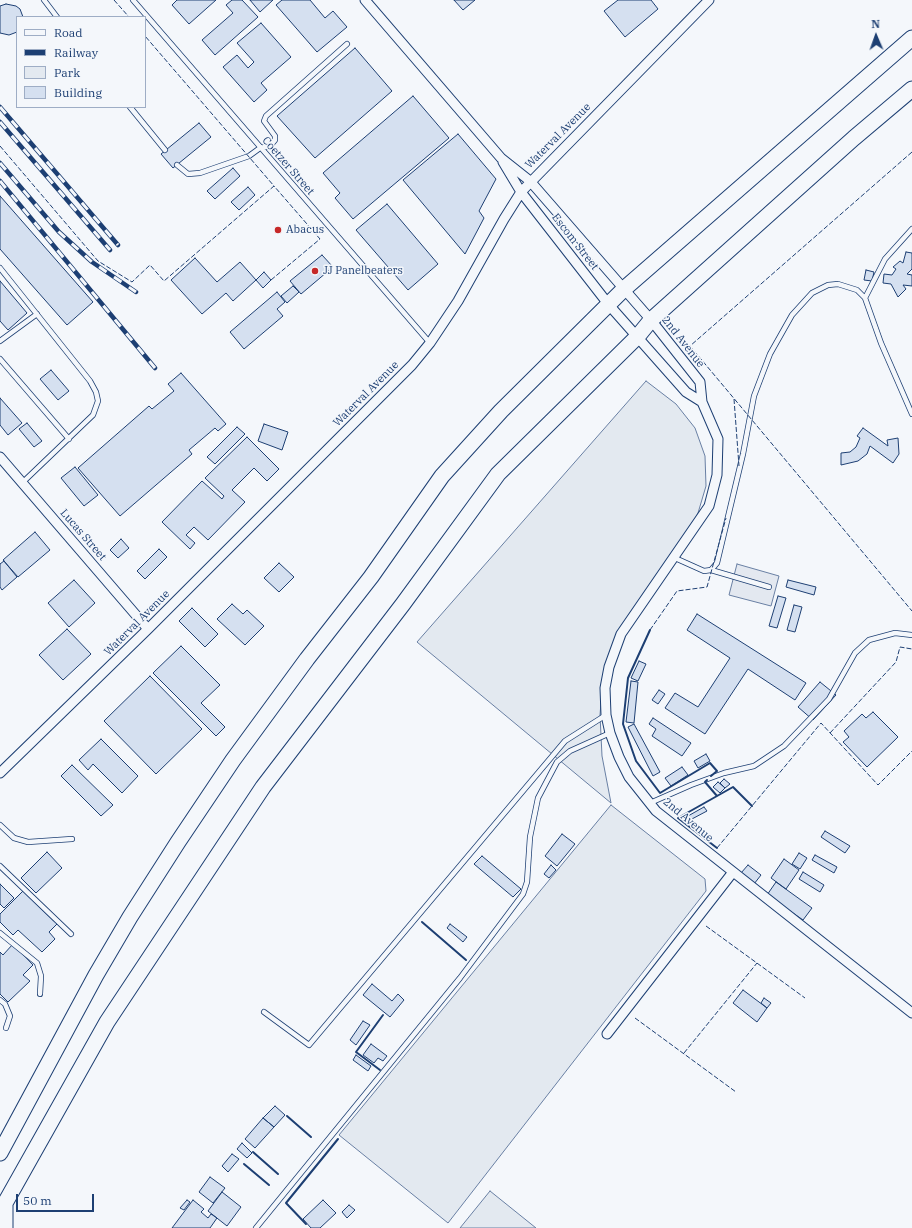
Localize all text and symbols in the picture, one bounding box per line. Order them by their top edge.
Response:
legend [16,16,146,108]
north arrow [856,16,896,56]
text: N [871,17,880,31]
text: Road [54,25,83,40]
text: Railway [54,45,98,60]
text: Park [54,65,80,80]
text: Building [54,85,102,100]
street label: Waterval Avenue [523,101,593,171]
street label: Coetzer Street [259,134,317,198]
street label: Escom Street [549,211,601,273]
place label: Abacus [286,223,324,237]
marker: Abacus [273,225,283,235]
place label: JJ Panelbeaters [323,264,403,278]
marker: JJ Panelbeaters [310,266,320,276]
street label: 2nd Avenue [659,314,707,370]
street label: Waterval Avenue [331,359,401,429]
street label: Lucas Street [57,507,109,563]
street label: Waterval Avenue [102,588,172,658]
street label: 2nd Avenue [660,795,716,845]
scale bar [18,1186,96,1212]
text: 50 m [23,1193,52,1208]

